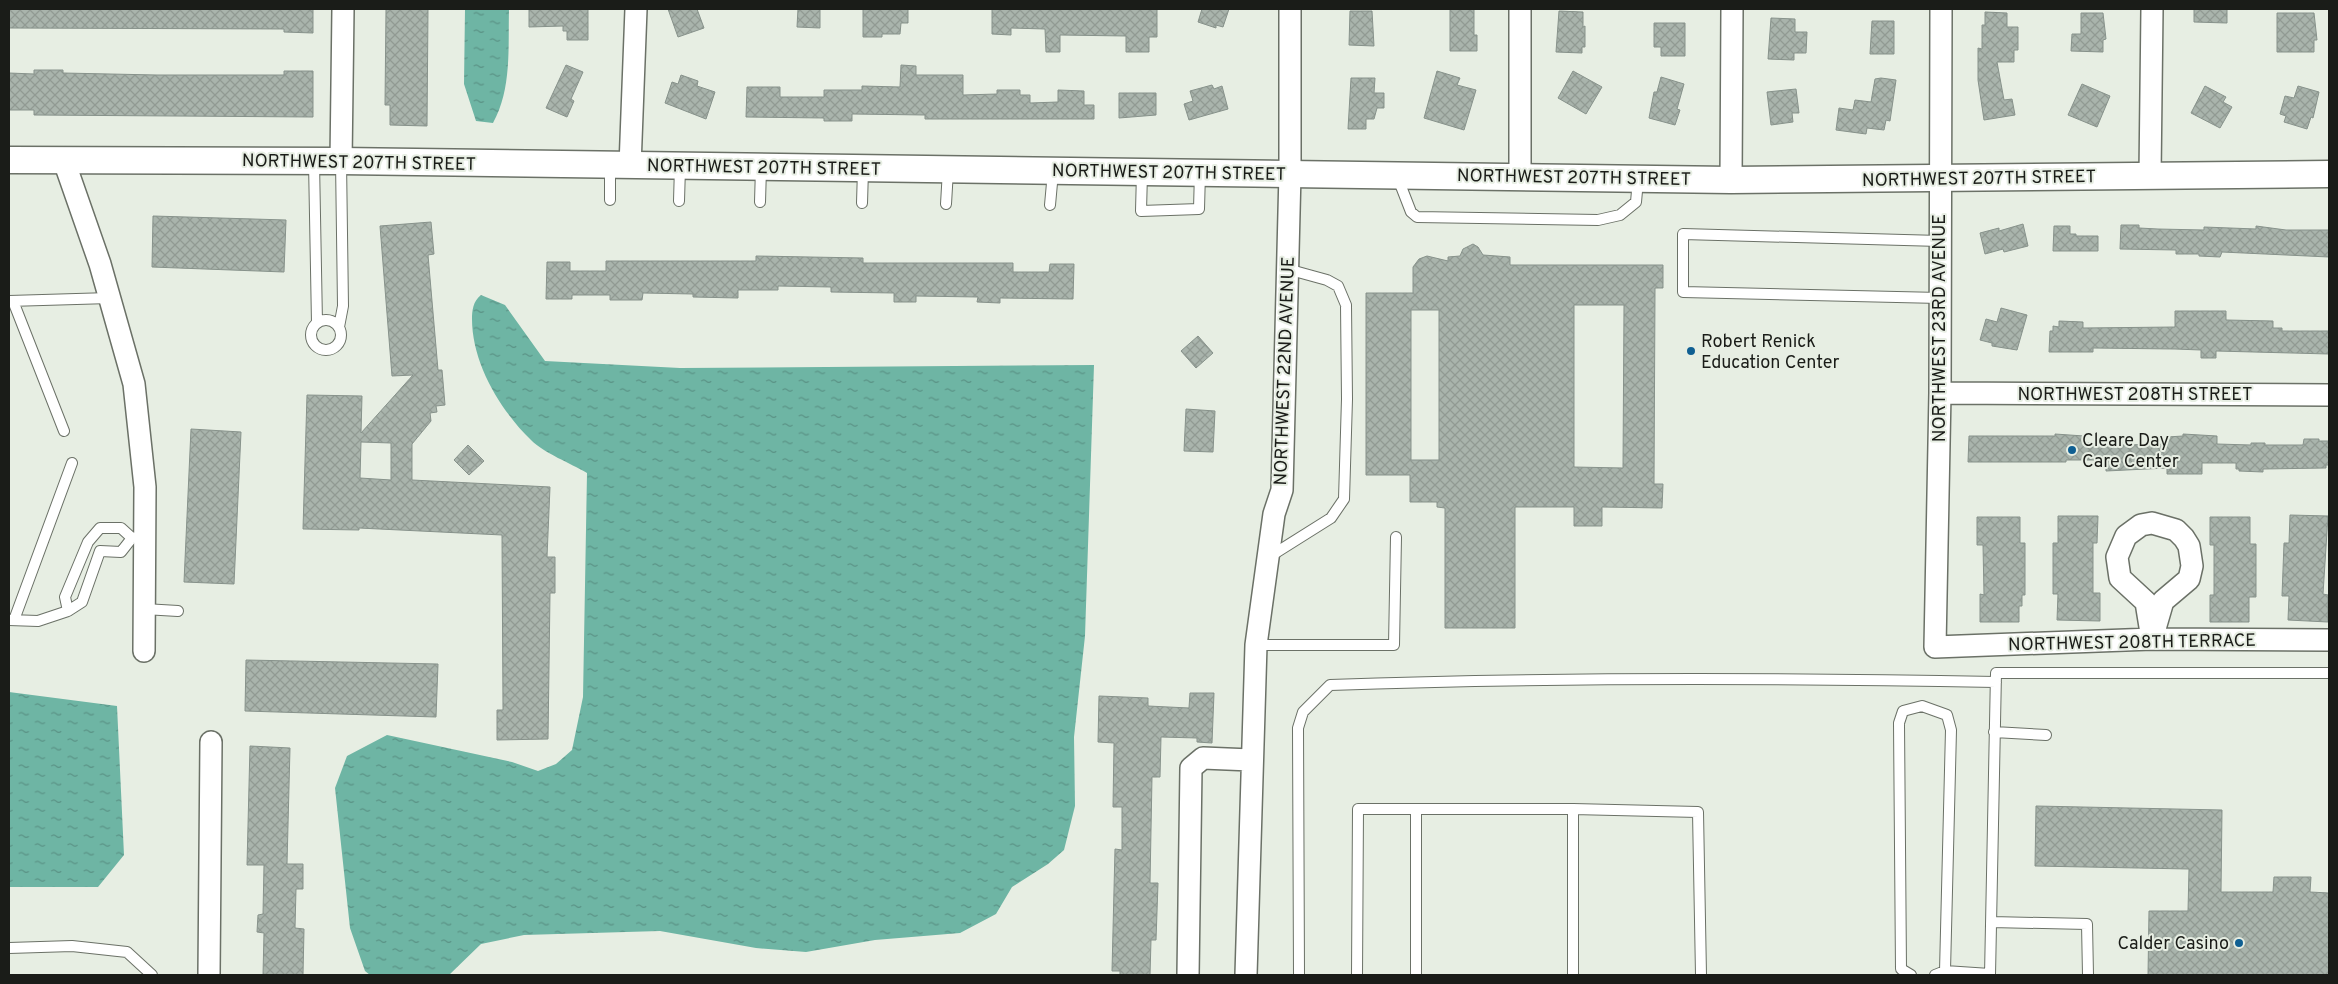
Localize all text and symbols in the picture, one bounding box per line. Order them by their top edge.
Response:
street label: NORTHWEST 207TH STREET [242,150,476,177]
street label: NORTHWEST 207TH STREET [647,155,881,182]
street label: NORTHWEST 207TH STREET [1052,160,1286,187]
street label: NORTHWEST 207TH STREET [1457,165,1691,192]
street label: NORTHWEST 207TH STREET [1862,166,2096,193]
street label: NORTHWEST 23RD AVENUE [1929,214,1952,442]
street label: NORTHWEST 22ND AVENUE [1270,256,1301,486]
place label: Robert Renick Education Center [1701,331,1840,375]
marker: Robert Renick Education Center [1685,345,1697,357]
street label: NORTHWEST 208TH STREET [2017,384,2253,407]
place label: Cleare Day Care Center [2082,430,2179,474]
marker: Cleare Day Care Center [2066,444,2078,456]
street label: NORTHWEST 208TH TERRACE [2008,630,2256,657]
place label: Calder Casino [2117,933,2229,956]
marker: Calder Casino [2233,937,2245,949]

